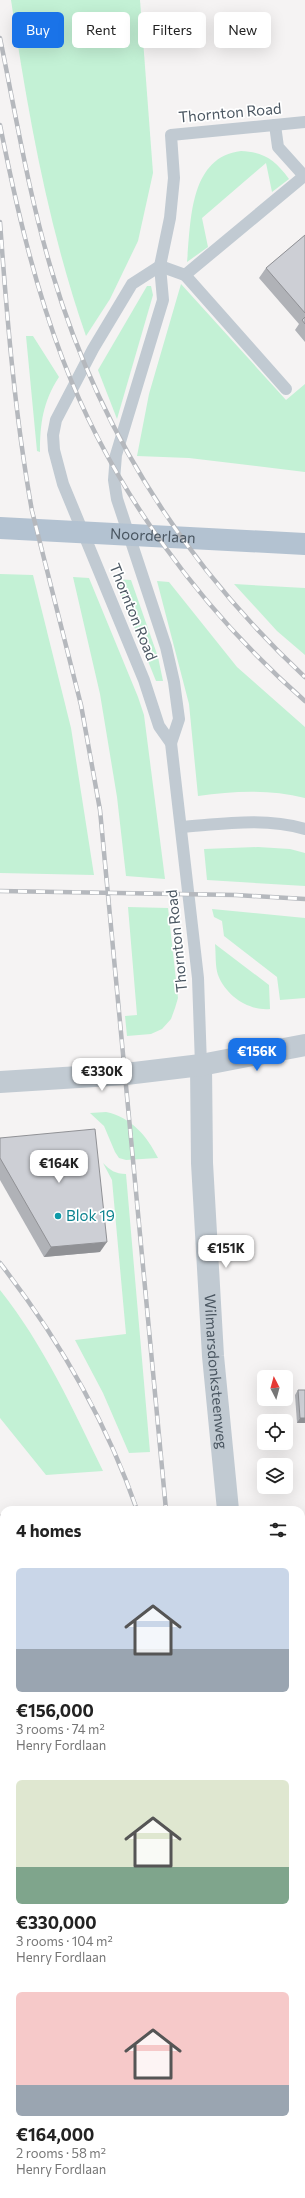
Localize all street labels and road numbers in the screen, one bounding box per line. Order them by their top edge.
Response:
street label: Thornton Road [178,99,282,125]
street label: Noorderlaan [110,524,196,546]
street label: Thornton Road [106,560,162,663]
street label: Thornton Road [162,889,190,993]
street label: Wilmarsdonksteenweg [201,1293,232,1450]

